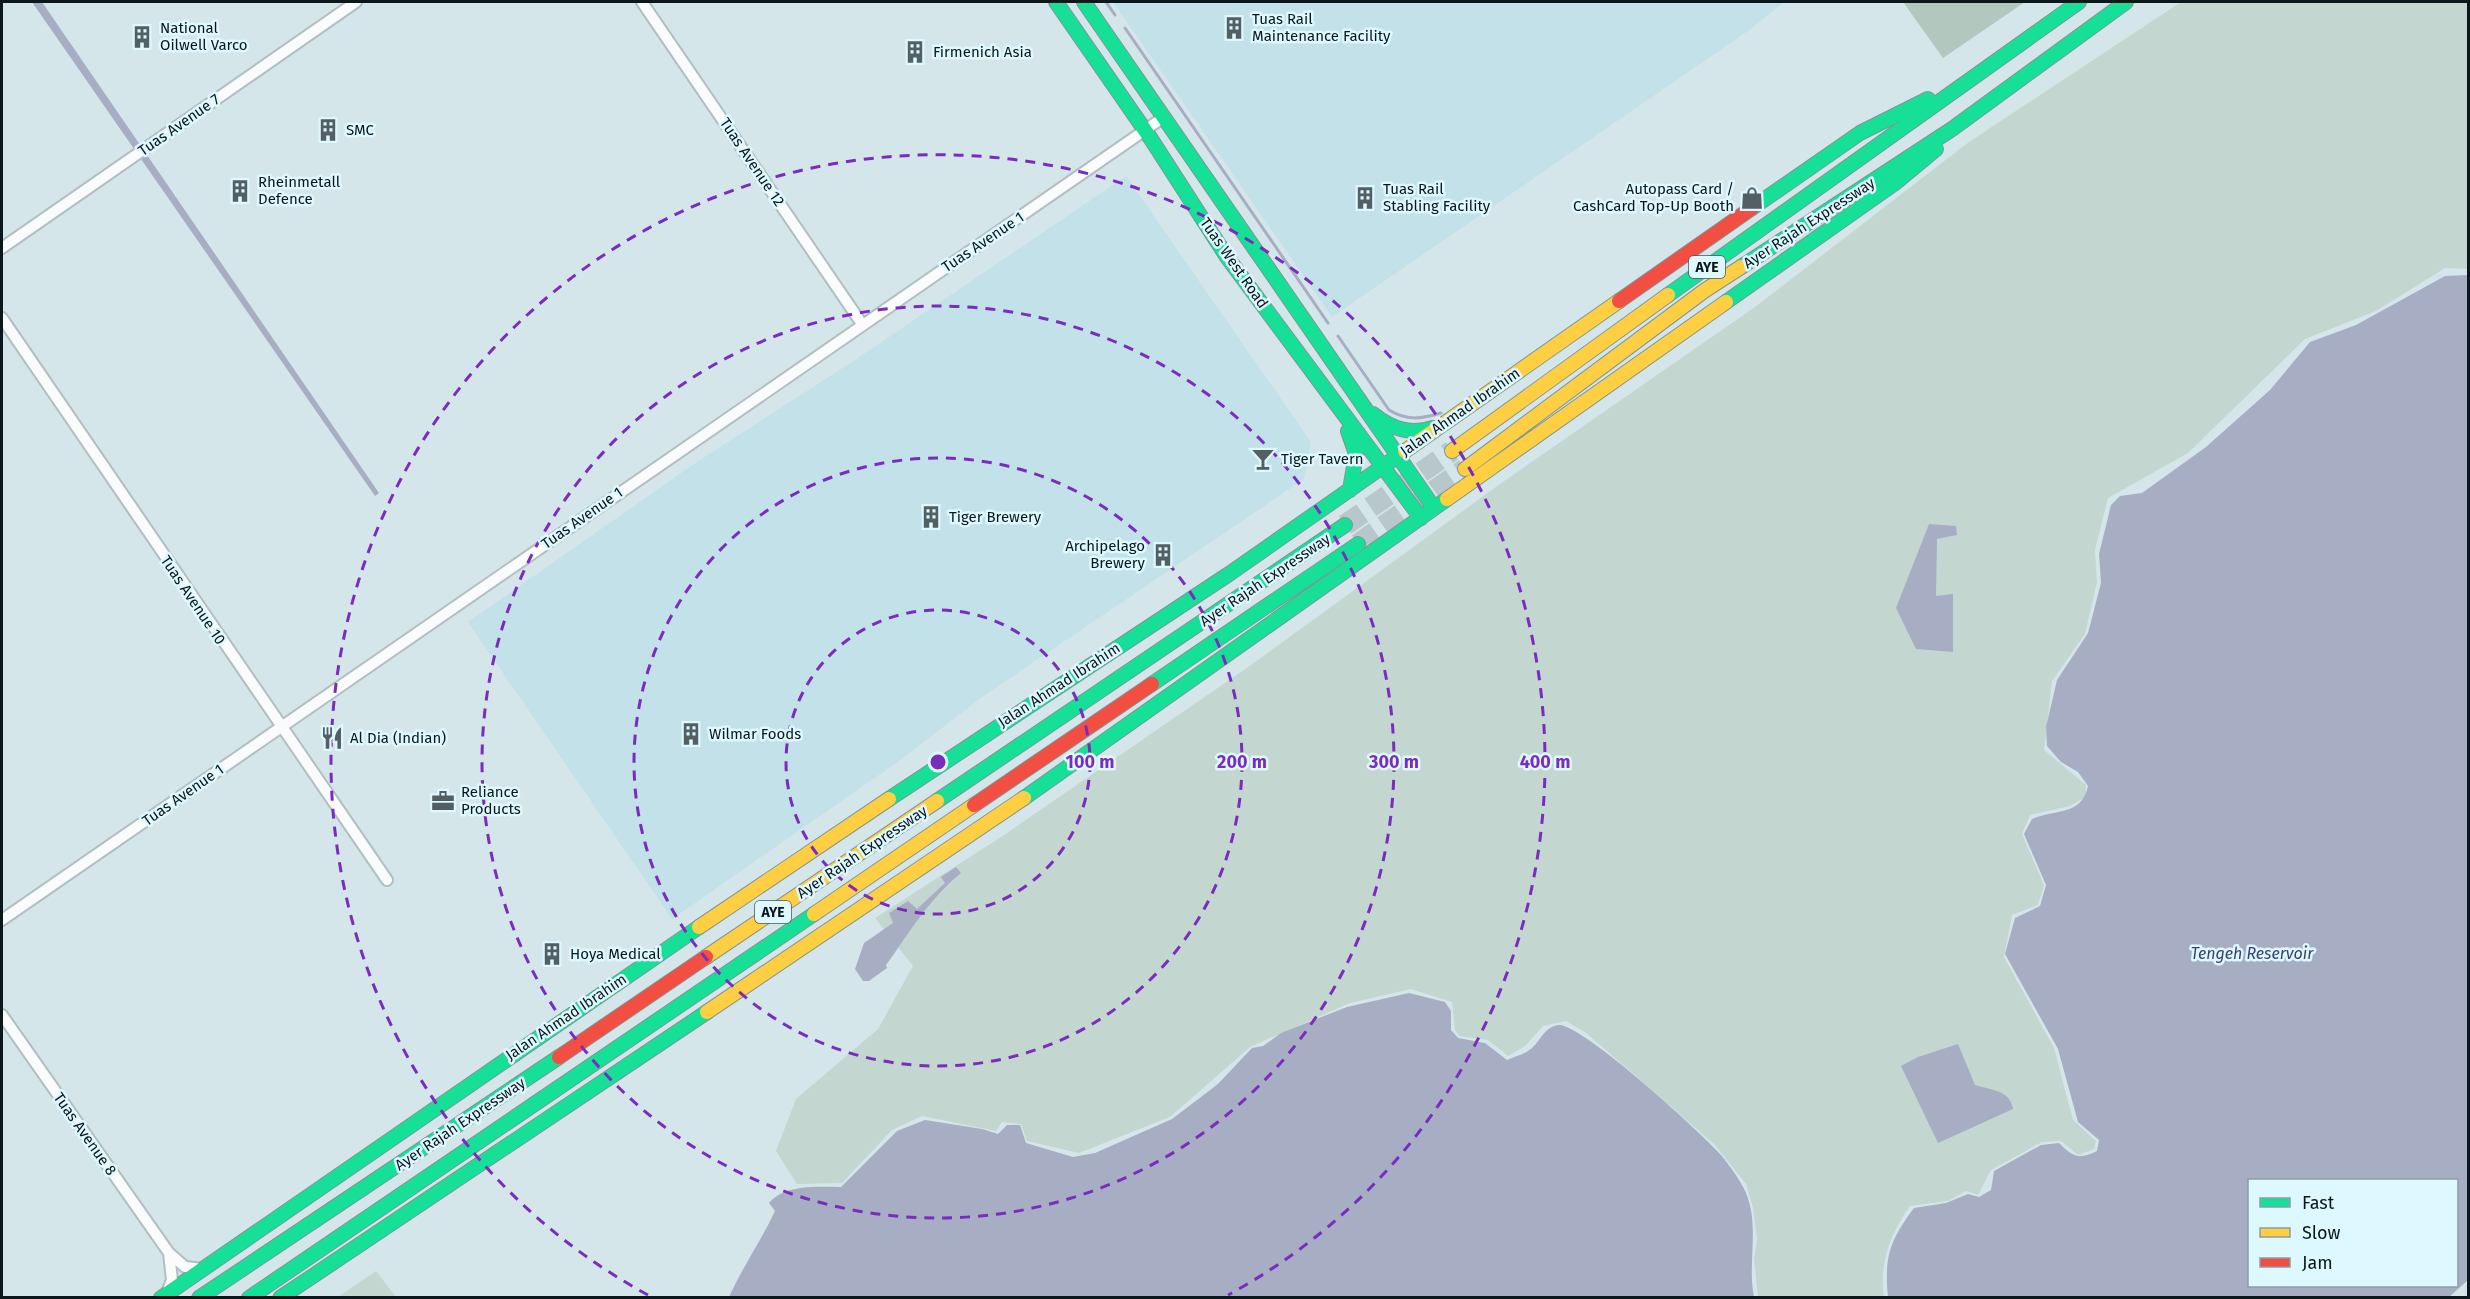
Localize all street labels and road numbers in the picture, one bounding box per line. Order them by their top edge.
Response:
street label: Tuas Avenue 7 [135,90,223,160]
street label: Tuas Avenue 12 [716,114,788,210]
street label: Ayer Rajah Expressway [1740,173,1879,272]
street label: Tuas Avenue 1 [939,208,1027,276]
street label: Tuas West Road [1196,214,1272,312]
road number: AYE [1689,256,1725,278]
street label: Jalan Ahmad Ibrahim [1397,364,1523,460]
street label: Tuas Avenue 1 [538,483,626,553]
street label: Ayer Rajah Expressway [1196,529,1334,630]
street label: Tuas Avenue 10 [157,552,229,648]
street label: Jalan Ahmad Ibrahim [995,639,1123,731]
street label: Tuas Avenue 1 [139,760,227,830]
street label: Ayer Rajah Expressway [793,801,931,902]
road number: AYE [755,901,791,923]
street label: Jalan Ahmad Ibrahim [502,970,630,1064]
street label: Ayer Rajah Expressway [391,1073,529,1174]
street label: Tuas Avenue 8 [50,1089,120,1179]

